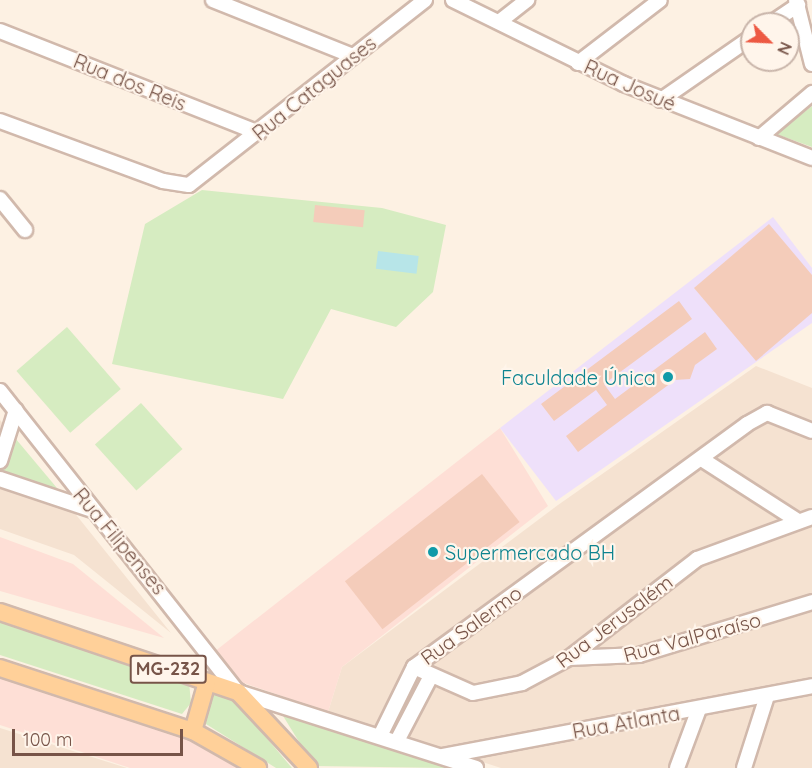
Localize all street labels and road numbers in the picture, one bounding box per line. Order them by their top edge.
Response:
street label: Rua Cataguases [247,31,381,145]
street label: Rua dos Reis [70,48,190,116]
street label: Rua Josué [580,54,680,116]
street label: Rua Filipenses [68,483,172,599]
street label: Rua Jerusalém [551,569,677,673]
street label: Rua Salermo [416,580,526,670]
street label: Rua ValParaíso [621,607,763,667]
road number: MG-232 [129,654,207,684]
street label: Rua Atlanta [570,701,682,743]

